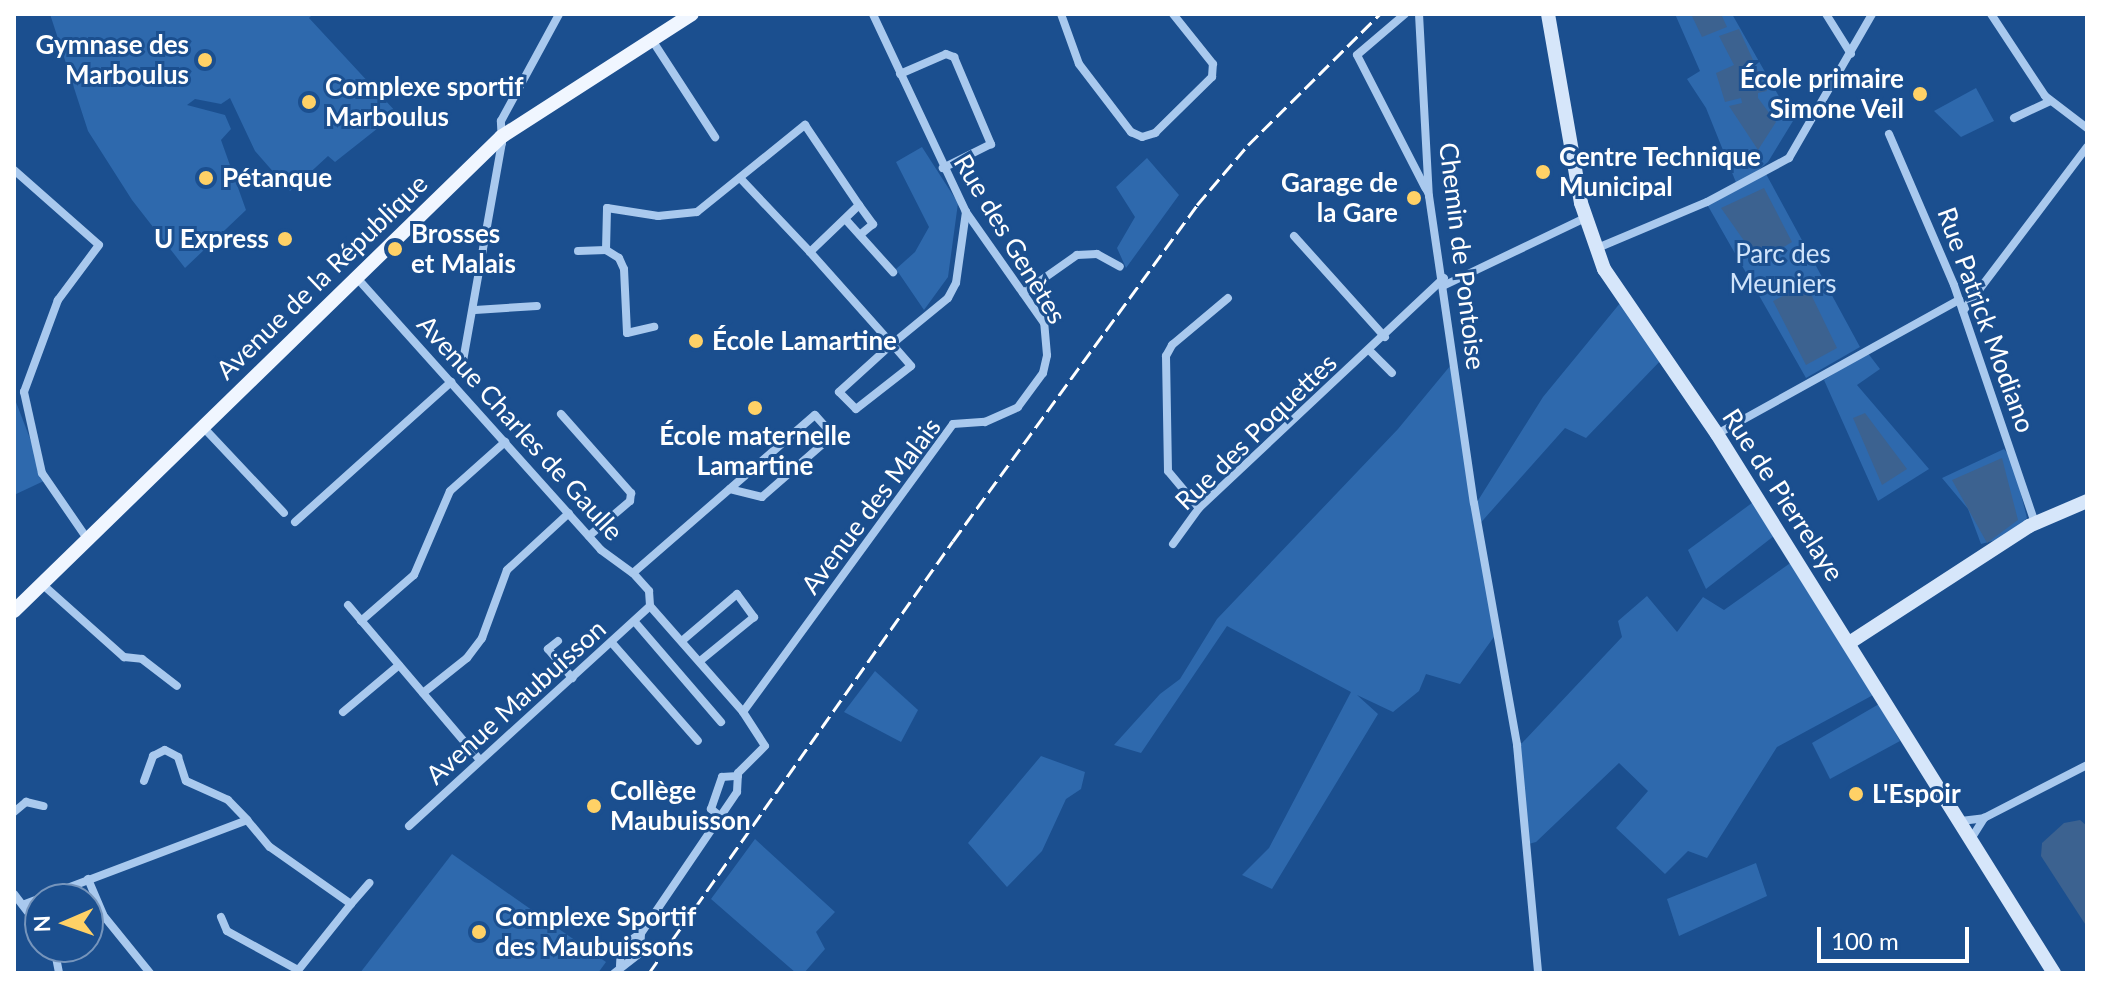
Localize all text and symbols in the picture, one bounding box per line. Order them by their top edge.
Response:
place label: Gymnase des Marboulus [36,29,189,90]
marker: Gymnase des Marboulus [196,51,214,69]
place label: École primaire Simone Veil [1740,63,1904,124]
place label: Complexe sportif Marboulus [325,71,524,132]
marker: École primaire Simone Veil [1911,85,1929,103]
marker: Complexe sportif Marboulus [300,93,318,111]
street label: Chemin de Pontoise [1433,141,1491,371]
place label: Centre Technique Municipal [1559,141,1762,202]
street label: Rue des Genètes [947,149,1073,329]
place label: Pétanque [222,162,332,194]
marker: Centre Technique Municipal [1534,163,1552,181]
place label: Garage de la Gare [1281,167,1398,228]
street label: Avenue de la République [210,168,434,386]
marker: Pétanque [197,169,215,187]
marker: Garage de la Gare [1405,189,1423,207]
street label: Rue Patrick Modiano [1931,203,2041,437]
place label: Brosses et Malais [411,218,516,280]
place label: U Express [154,223,269,255]
marker: U Express [276,230,294,248]
park label: Parc des Meuniers [1729,238,1837,300]
marker: Brosses et Malais [386,240,404,258]
street label: Avenue Charles de Gaulle [411,309,629,547]
place label: École Lamartine [712,325,897,357]
marker: École Lamartine [687,332,705,350]
street label: Rue des Poquettes [1169,347,1343,517]
marker: École maternelle Lamartine [746,399,764,417]
street label: Rue de Pierrelaye [1716,403,1850,587]
street label: Avenue des Malais [795,412,947,600]
place label: École maternelle Lamartine [659,420,851,482]
street label: Avenue Maubuisson [420,613,612,791]
place label: Collège Maubuisson [610,775,751,836]
place label: L'Espoir [1872,778,1961,810]
marker: L'Espoir [1847,785,1865,803]
marker: Collège Maubuisson [585,797,603,815]
north arrow [24,883,104,963]
place label: Complexe Sportif des Maubuissons [495,901,696,962]
scale bar [1821,911,1973,961]
text: N [28,915,55,933]
marker: Complexe Sportif des Maubuissons [470,923,488,941]
text: 100 m [1831,926,1899,955]

